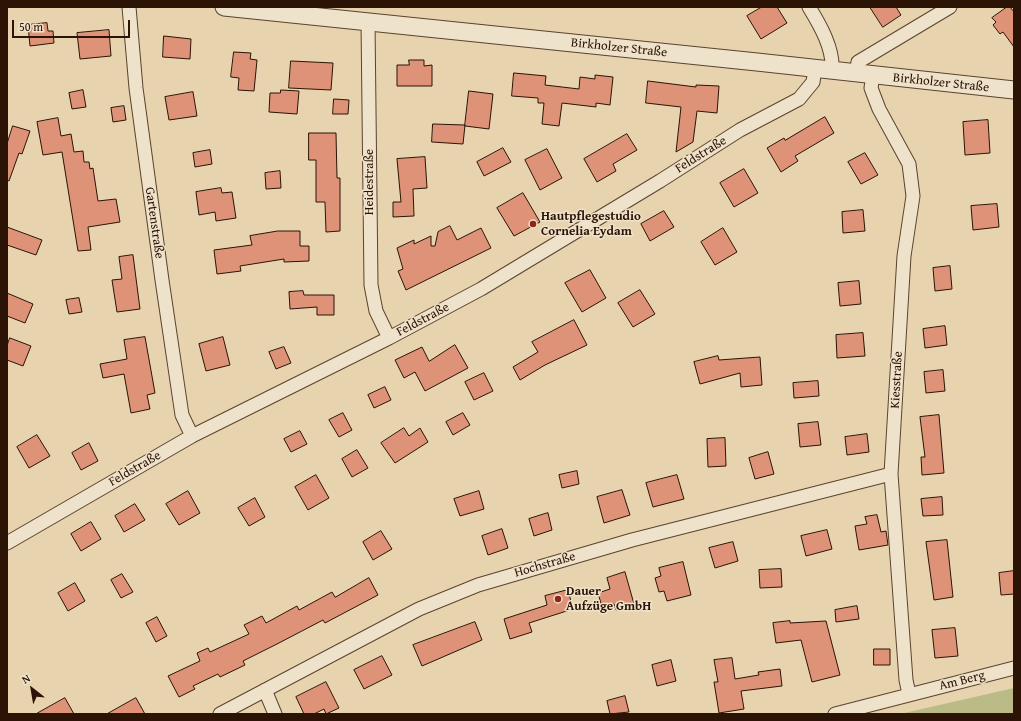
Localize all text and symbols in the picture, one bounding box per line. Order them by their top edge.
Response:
scale bar [14,12,132,38]
text: 50 m [19,18,43,35]
street label: Birkholzer Straße [570,35,668,61]
street label: Birkholzer Straße [892,70,990,96]
street label: Feldstraße [673,133,729,177]
street label: Heidestraße [362,149,378,215]
street label: Gartenstraße [141,186,167,260]
place label: Hautpflegestudio Cornelia Eydam [541,209,641,240]
marker: Hautpflegestudio Cornelia Eydam [528,219,538,229]
street label: Feldstraße [394,300,452,340]
street label: Kiesstraße [888,351,906,409]
street label: Feldstraße [106,448,164,490]
street label: Hochstraße [513,549,577,581]
place label: Dauer Aufzüge GmbH [566,584,651,615]
marker: Dauer Aufzüge GmbH [553,594,563,604]
street label: Am Berg [937,668,987,694]
north arrow [12,669,52,709]
text: N [19,670,33,687]

